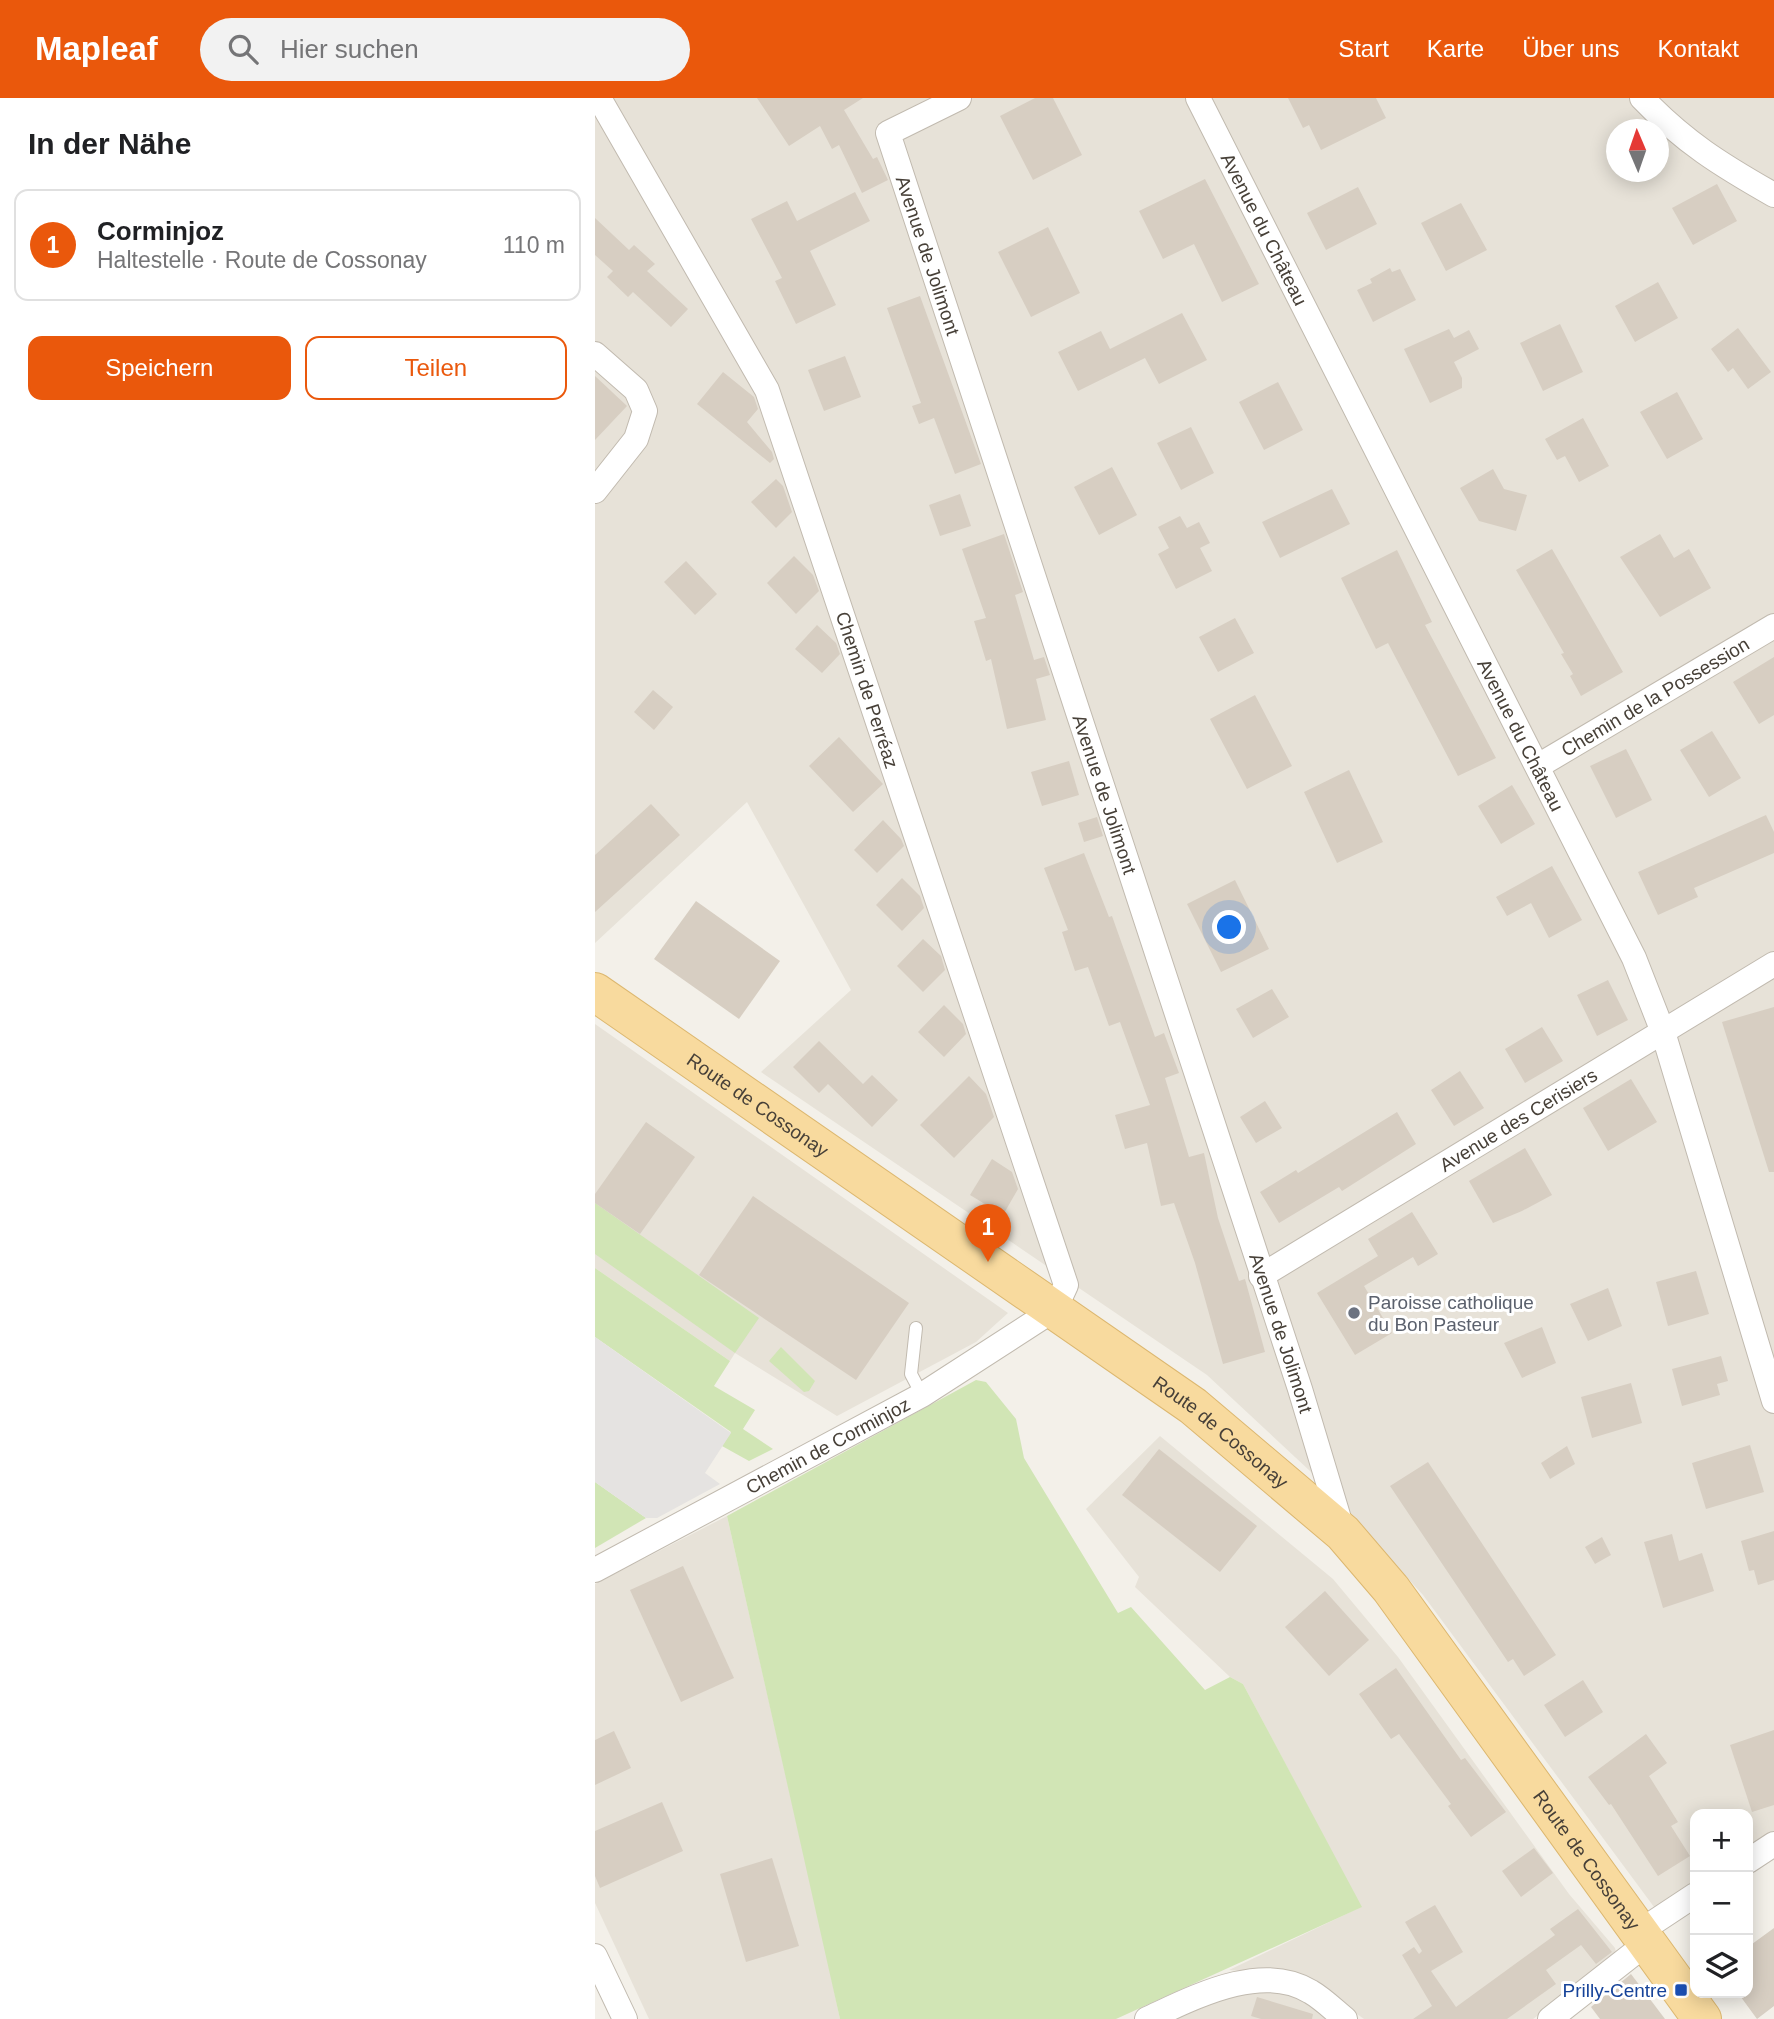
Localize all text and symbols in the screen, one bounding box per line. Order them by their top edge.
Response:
search box [200,18,690,81]
text: Mapleaf [35,30,158,67]
icon: search [224,30,262,68]
text: Hier suchen [280,34,419,64]
text: Start [1338,35,1389,62]
text: Karte [1427,35,1484,62]
text: Über uns [1522,35,1620,62]
text: Kontakt [1658,35,1739,62]
north arrow [1606,119,1669,182]
text: In der Nähe [28,127,191,160]
street label: Avenue du Château [1217,150,1312,309]
street label: Avenue de Jolimont [892,173,964,339]
text: Corminjoz [97,216,224,246]
text: 1 [47,232,59,258]
text: 110 m [503,232,565,258]
text: Haltestelle · Route de Cossonay [97,247,427,273]
button: Speichern [28,336,291,400]
button: Teilen [305,336,567,400]
street label: Chemin de Perréaz [832,609,902,771]
street label: Chemin de la Possession [1557,633,1753,760]
street label: Avenue du Château [1474,655,1568,814]
street label: Avenue de Jolimont [1069,712,1141,877]
your location [1212,910,1246,944]
street label: Route de Cossonay [683,1049,833,1161]
street label: Avenue des Cerisiers [1436,1064,1601,1175]
pin: 1 [965,1204,1011,1262]
street label: Avenue de Jolimont [1246,1250,1317,1416]
place label: Paroisse catholique du Bon Pasteur [1368,1292,1534,1335]
marker: Paroisse catholique du Bon Pasteur [1346,1305,1362,1321]
street label: Route de Cossonay [1149,1371,1293,1493]
street label: Chemin de Corminjoz [742,1393,913,1498]
street label: Route de Cossonay [1530,1786,1645,1934]
map controls [1690,1809,1753,1998]
button: + [1690,1809,1753,1872]
button: − [1690,1872,1753,1935]
button: layers [1690,1935,1753,1998]
place label: Prilly-Centre [1562,1980,1667,2001]
marker: Prilly-Centre [1673,1982,1689,1998]

